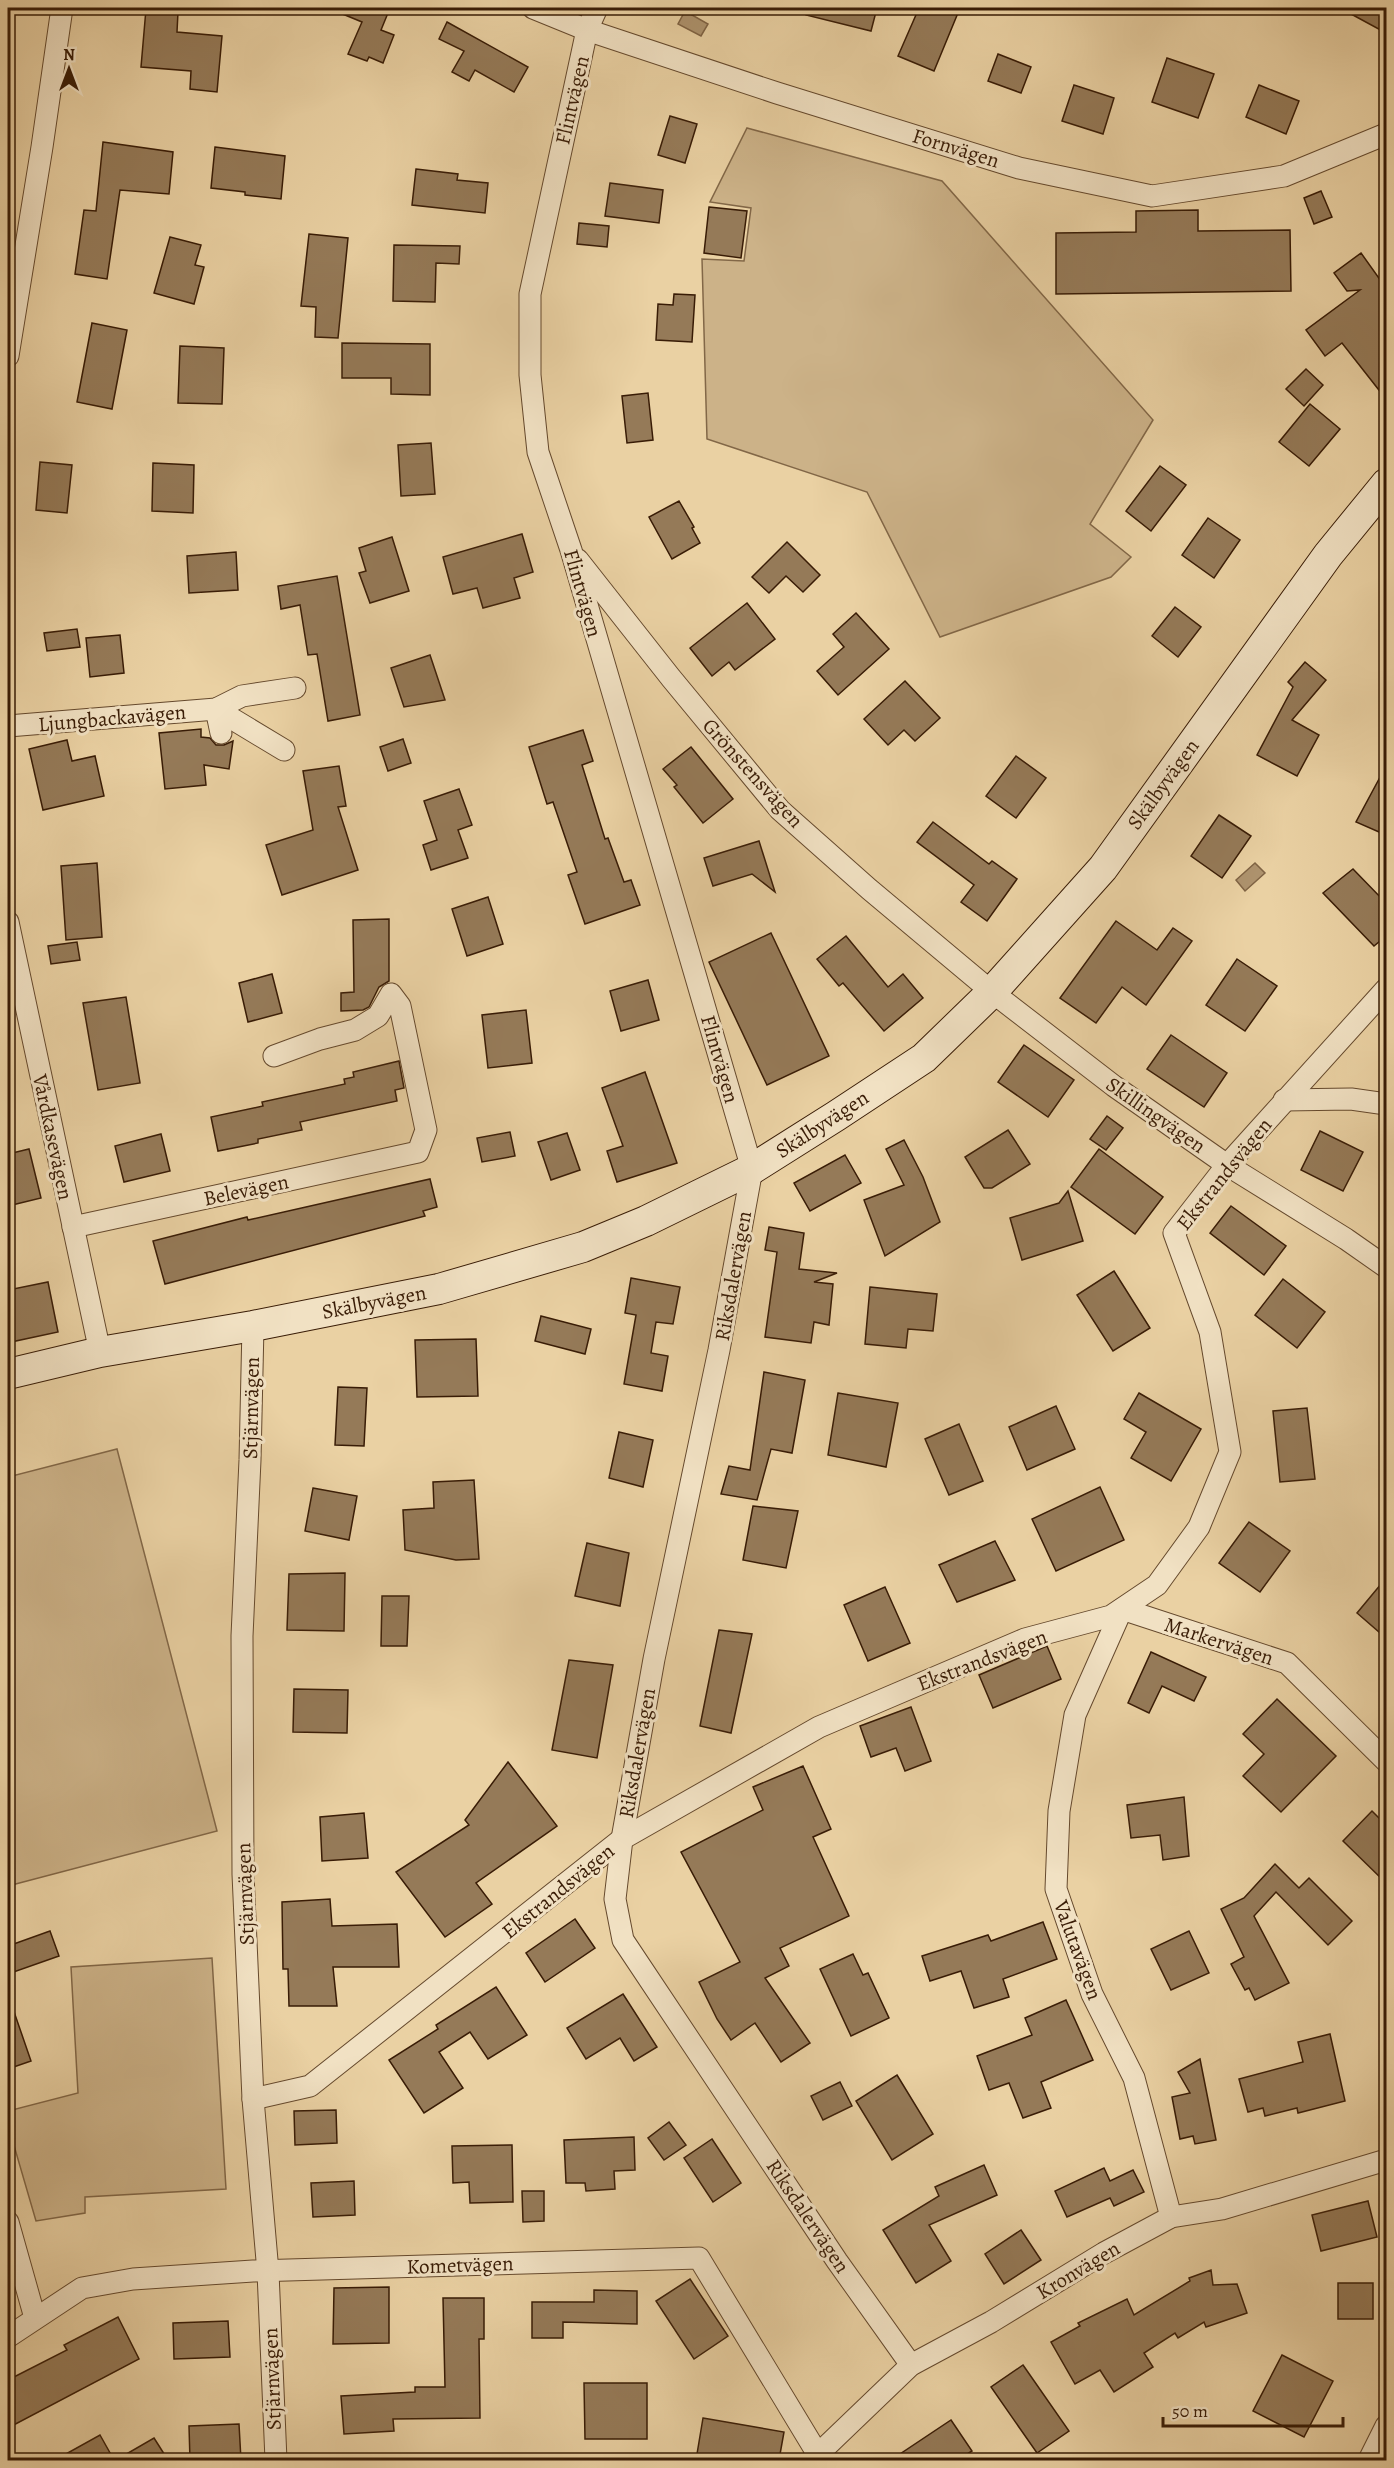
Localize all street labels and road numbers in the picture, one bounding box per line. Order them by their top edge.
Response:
street label: Flintvägen [548,53,596,147]
street label: Fornvägen [909,122,1003,174]
street label: Flintvägen [557,546,609,640]
street label: Ljungbackavägen [37,698,187,738]
street label: Grönstensvägen [696,712,810,834]
street label: Skälbyvägen [1121,733,1205,835]
street label: Flintvägen [694,1012,746,1106]
street label: Skillingvägen [1101,1070,1211,1160]
street label: Vårdkasevägen [26,1071,80,1202]
street label: Skälbyvägen [770,1083,874,1165]
street label: Ekstrandsvägen [1170,1112,1278,1236]
street label: Belevägen [201,1167,291,1213]
street label: Riksdalervägen [708,1209,758,1343]
street label: Skälbyvägen [319,1278,429,1326]
street label: Stjärnvägen [236,1357,266,1459]
street label: Markervägen [1161,1610,1277,1672]
street label: Ekstrandsvägen [913,1622,1051,1698]
street label: Riksdalervägen [612,1686,662,1820]
street label: Ekstrandsvägen [496,1837,620,1945]
street label: Stjärnvägen [229,1842,261,1946]
street label: Valutavägen [1047,1895,1109,2004]
street label: Riksdalervägen [760,2154,856,2278]
street label: Kronvägen [1031,2234,1125,2306]
street label: Kometvägen [406,2249,514,2281]
street label: Stjärnvägen [256,2327,288,2431]

